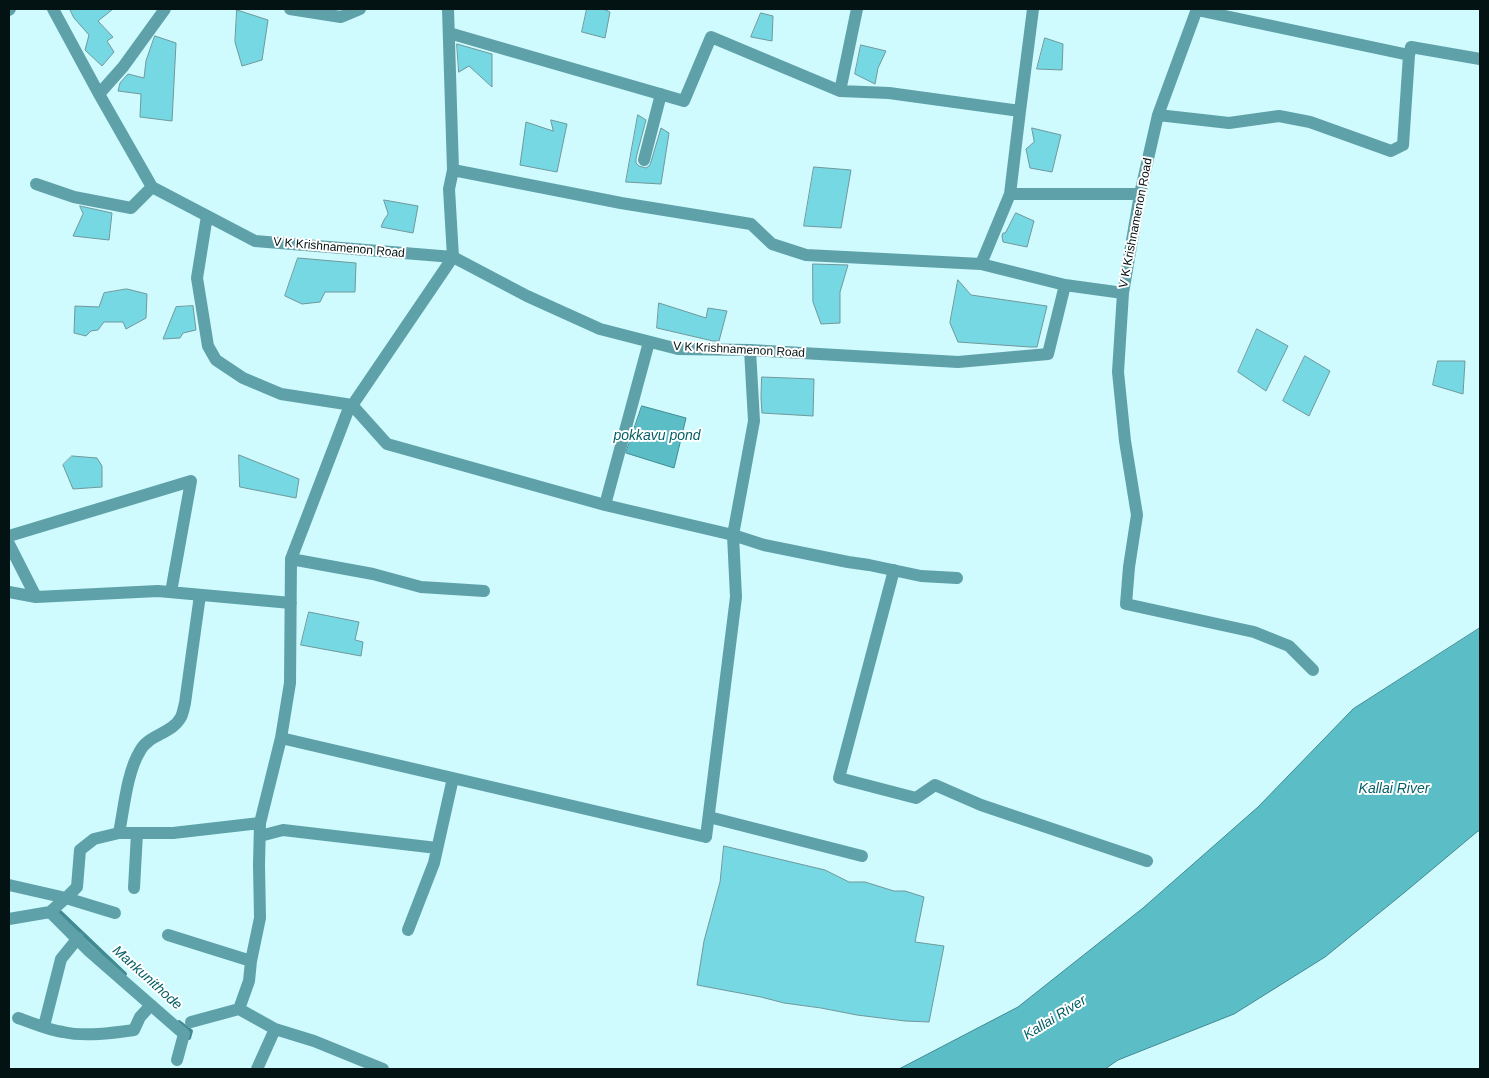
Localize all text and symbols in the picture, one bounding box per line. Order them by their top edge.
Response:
street label: V K Krishnamenon Road [1116,157,1156,289]
street label: V K Krishnamenon Road [273,235,405,261]
street label: V K Krishnamenon Road [673,339,805,361]
water label: pokkavu pond [613,428,701,444]
water label: Kallai River [1359,781,1429,797]
water label: Mankunithode [109,942,185,1014]
water label: Kallai River [1021,992,1089,1044]

